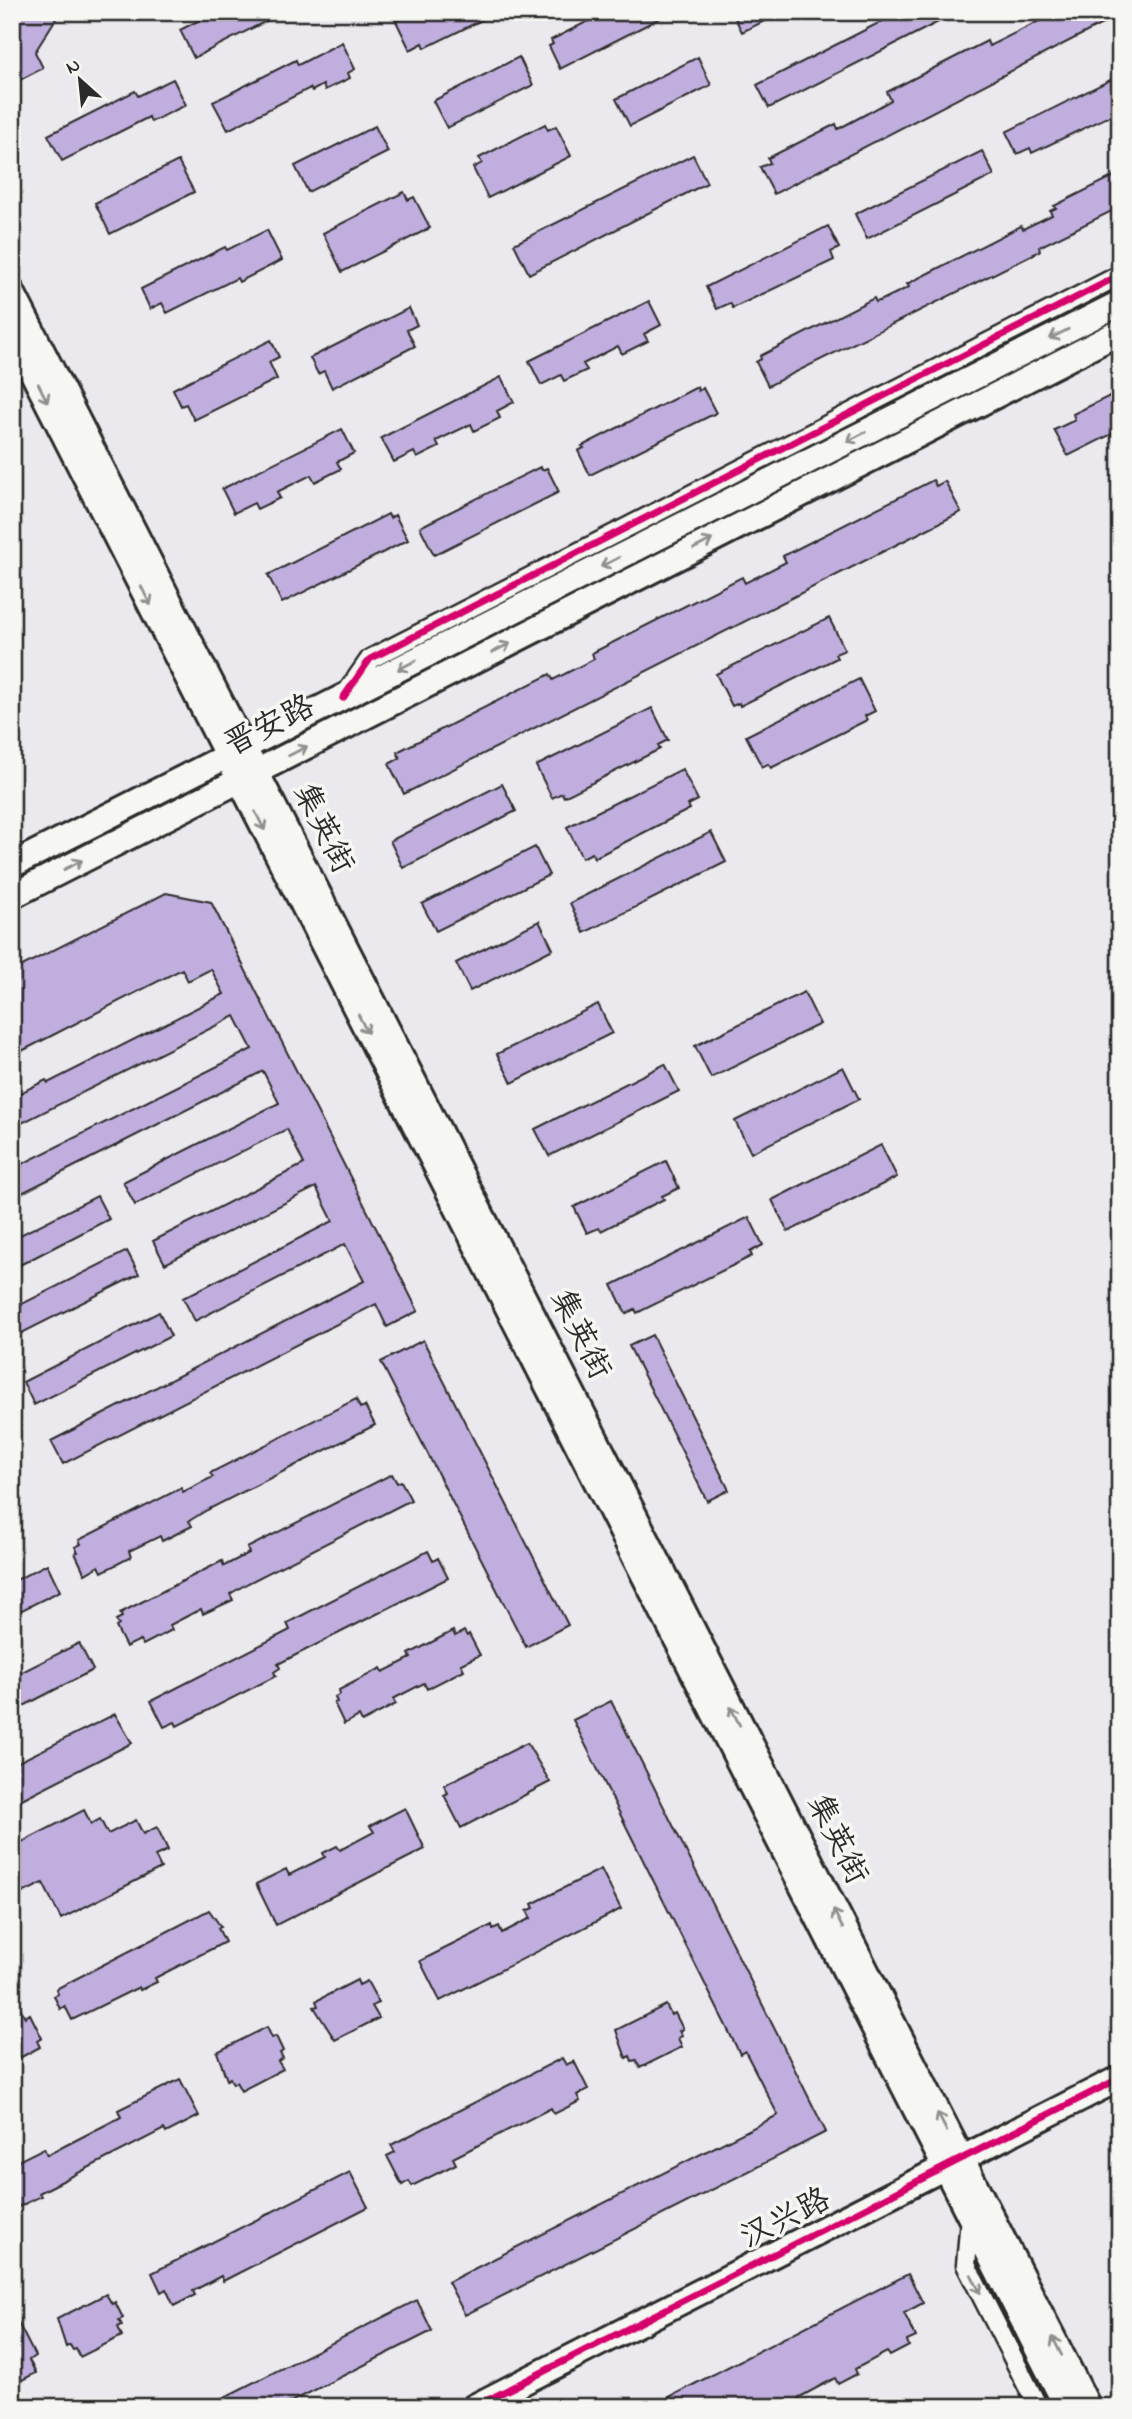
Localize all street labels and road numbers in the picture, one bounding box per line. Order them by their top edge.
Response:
street label: 晋安路 [217,684,323,770]
street label: 集英街 [279,776,365,882]
street label: 集英街 [536,1282,622,1388]
street label: 集英街 [793,1787,879,1893]
street label: 汉兴路 [733,2177,839,2263]

